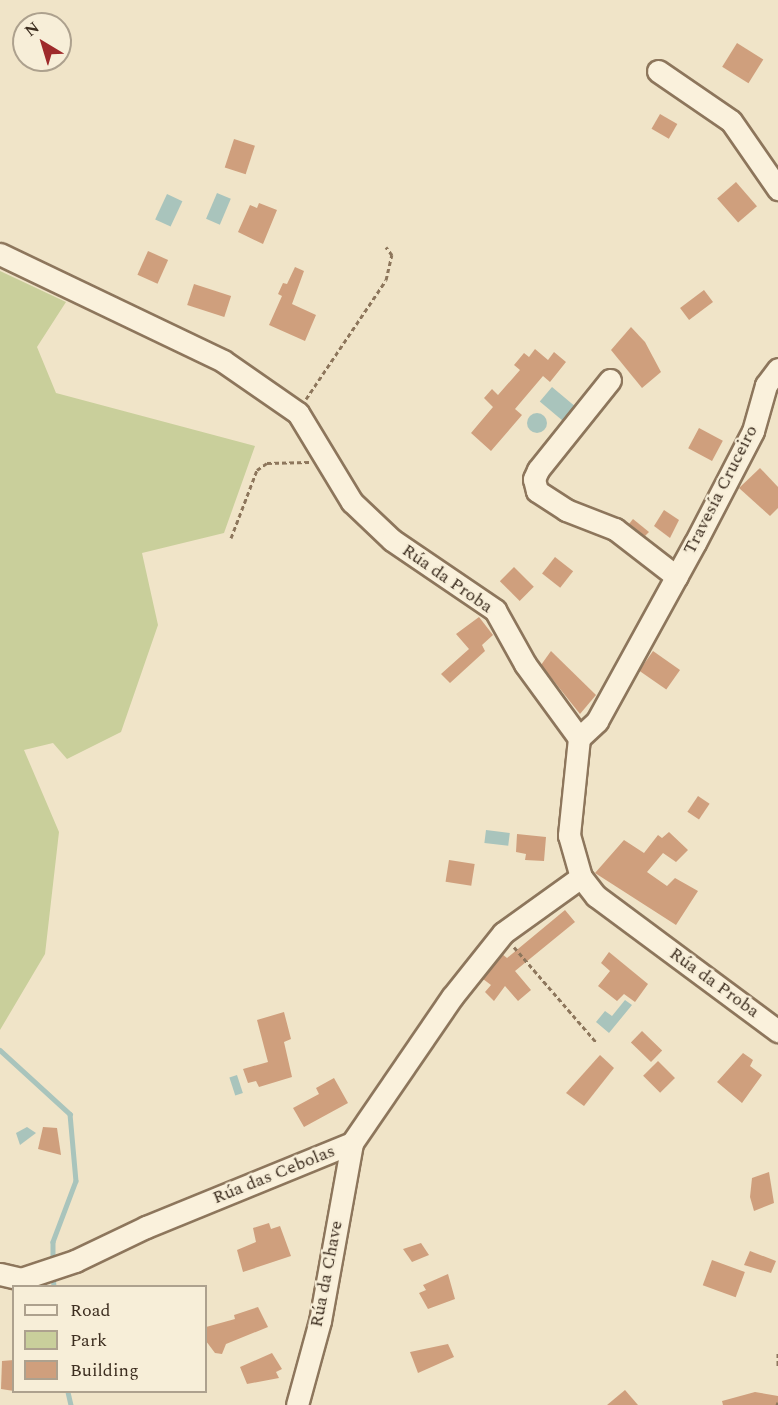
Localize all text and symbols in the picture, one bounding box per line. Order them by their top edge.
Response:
north arrow [12,12,72,72]
text: N [20,16,45,43]
street label: Travesía Cruceiro [679,422,763,558]
street label: Rúa da Proba [398,540,496,618]
street label: Rúa da Proba [665,943,763,1023]
street label: Rúa das Cebolas [210,1141,338,1209]
street label: Rúa da Chave [306,1219,348,1329]
legend [12,1285,207,1393]
text: Road [70,1297,111,1324]
text: Park [70,1327,107,1354]
text: Building [70,1357,139,1384]

